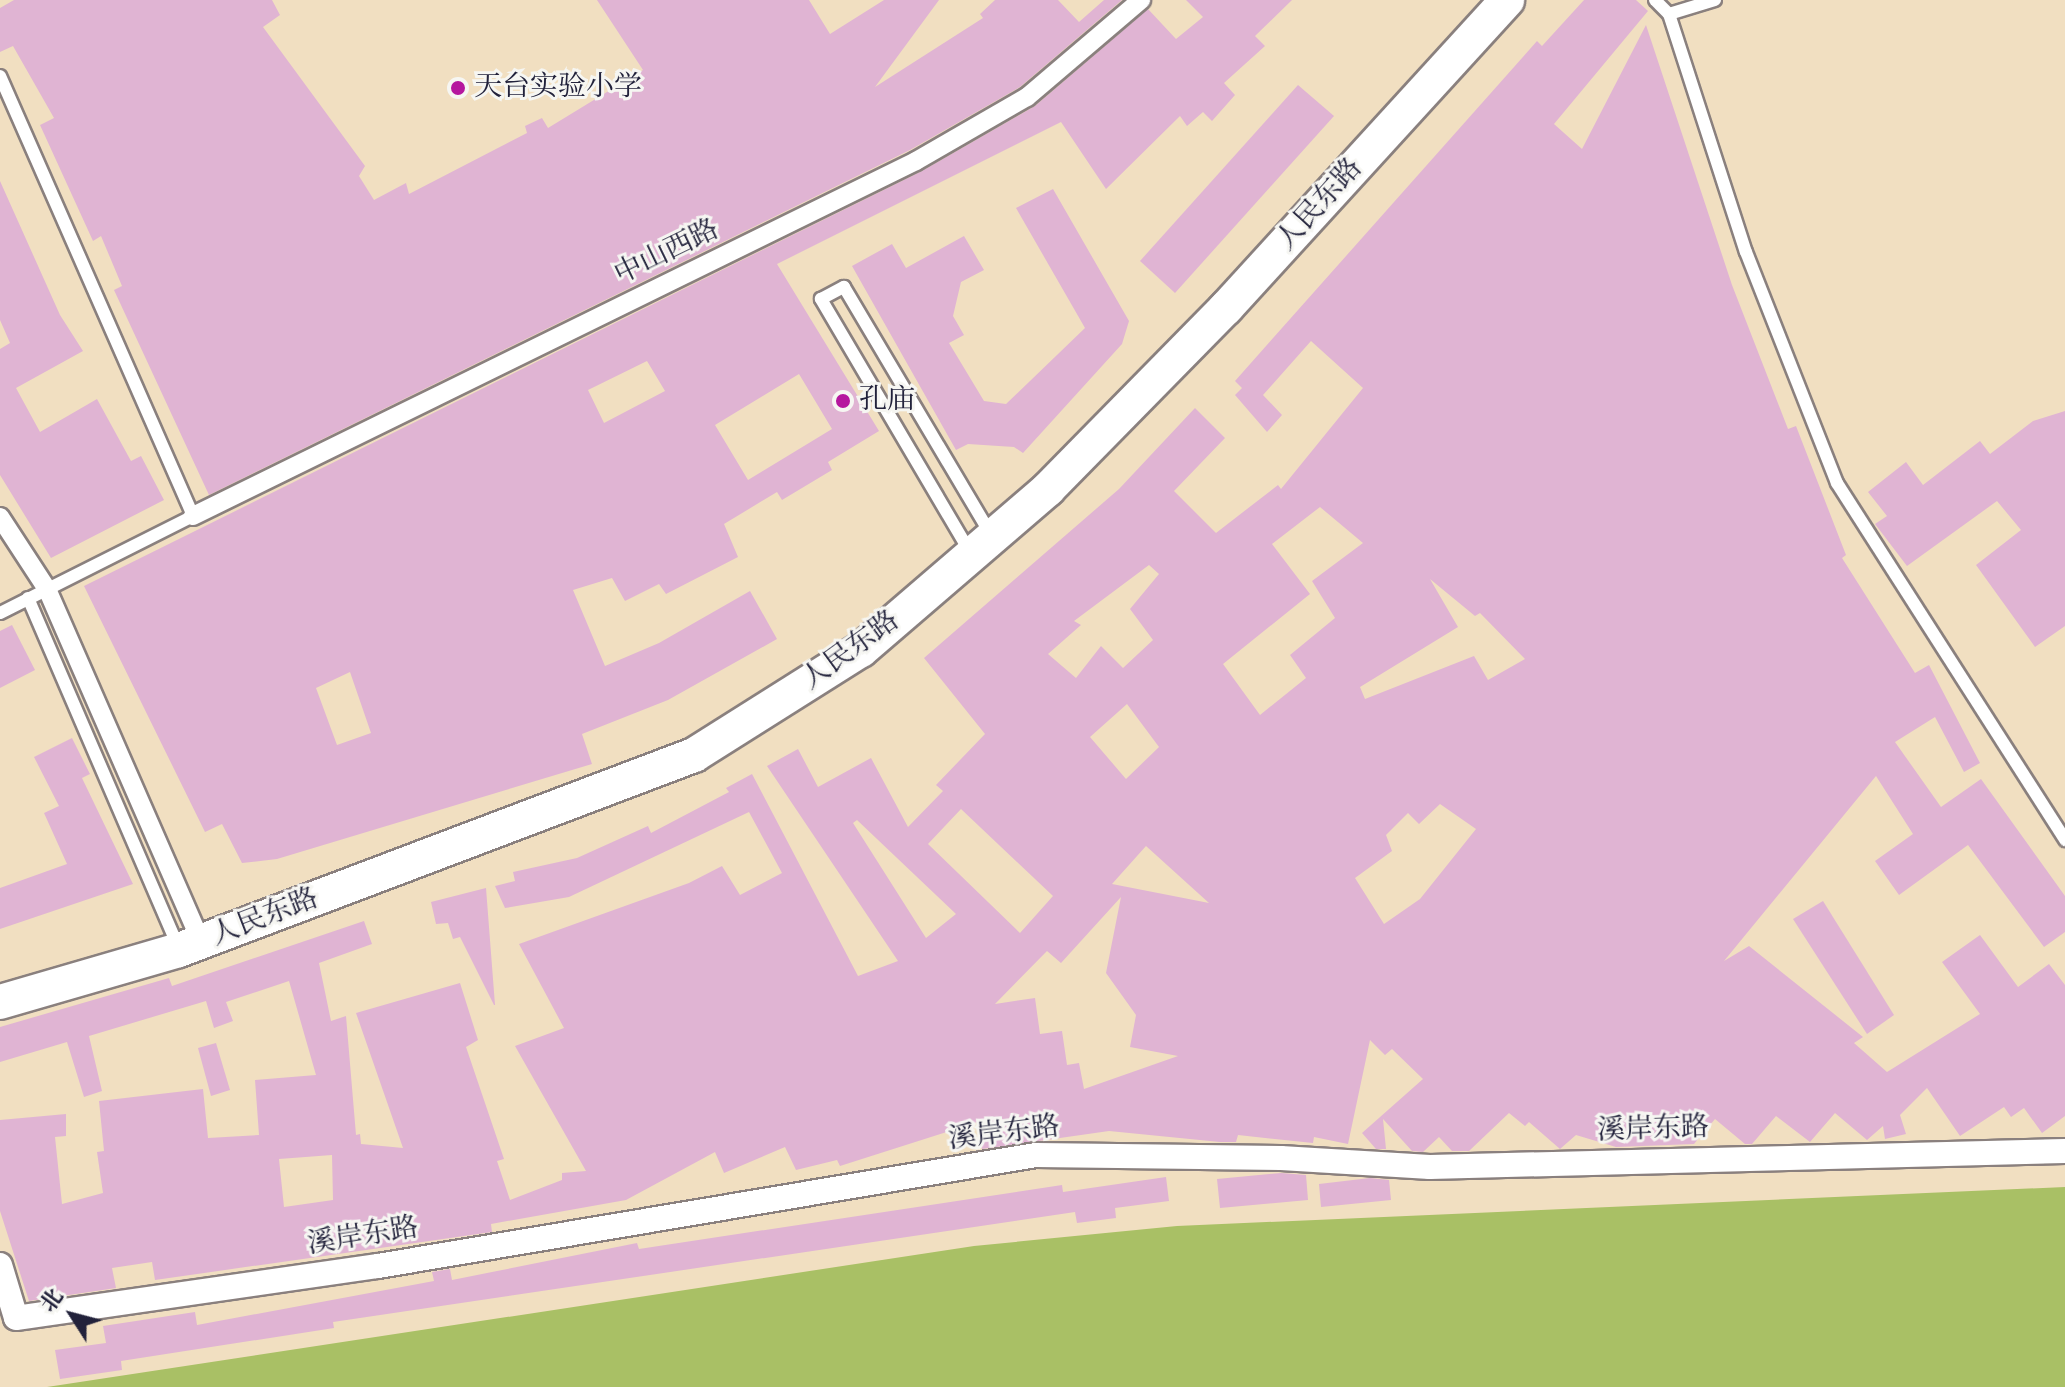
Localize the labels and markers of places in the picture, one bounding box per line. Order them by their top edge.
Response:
place label: 天台实验小学 [474,71,642,105]
marker: 天台实验小学 [449,79,467,97]
place label: 孔庙 [859,384,915,418]
marker: 孔庙 [834,392,852,410]

